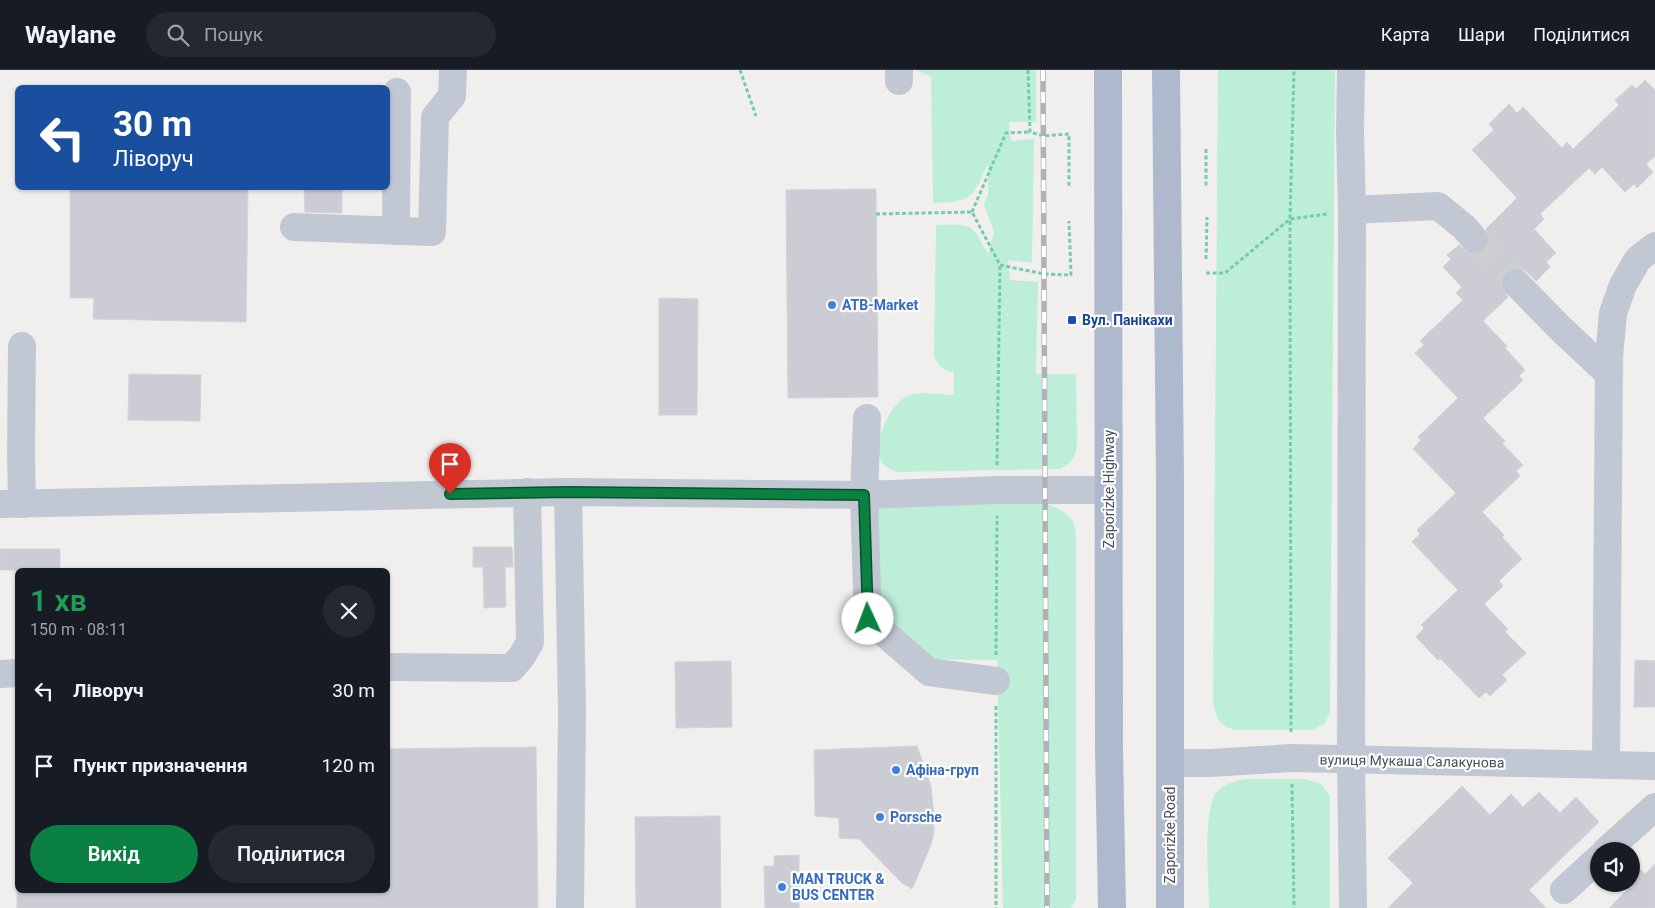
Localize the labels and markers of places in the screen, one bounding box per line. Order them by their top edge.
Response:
place label: ATB-Market [842,297,918,313]
marker: ATB-Market [826,299,838,311]
place label: Вул. Панікахи [1082,312,1173,328]
marker: Вул. Панікахи [1066,314,1078,326]
pin [429,443,471,494]
place label: Афіна-груп [906,762,979,778]
marker: Афіна-груп [890,764,902,776]
place label: Porsche [890,809,942,825]
marker: Porsche [874,811,886,823]
place label: MAN TRUCK & BUS CENTER [792,871,885,903]
marker: MAN TRUCK & BUS CENTER [776,881,788,893]

